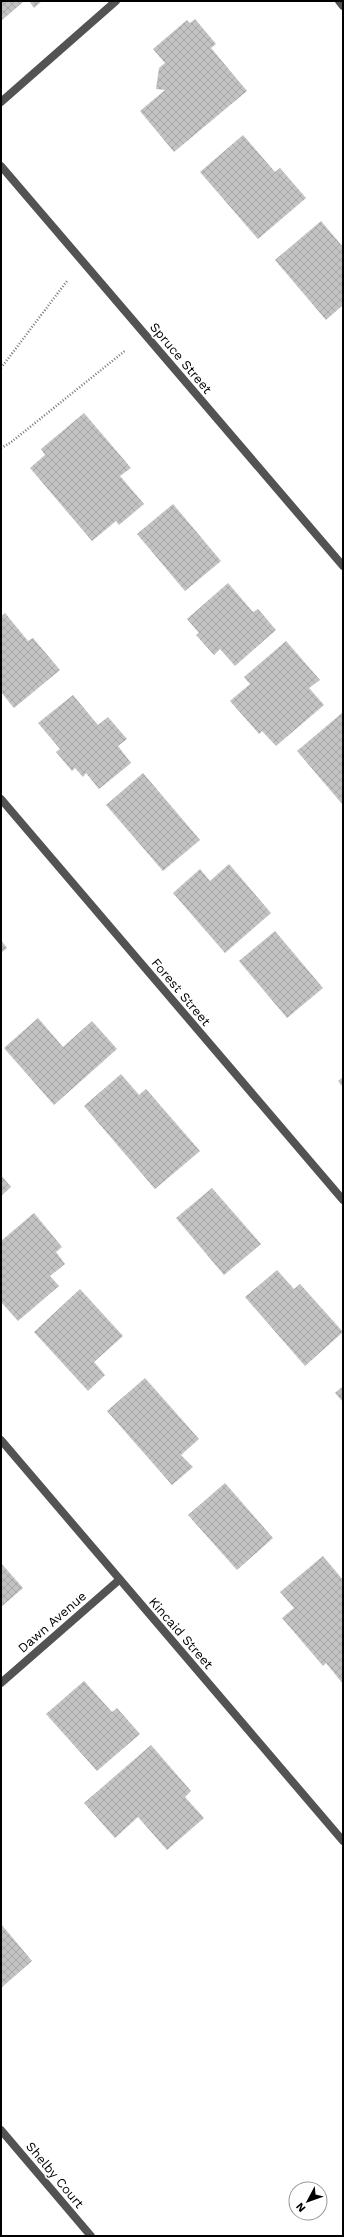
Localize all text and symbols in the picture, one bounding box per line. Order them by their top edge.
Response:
street label: Spruce Street [147,319,215,397]
street label: Forest Street [148,955,214,1029]
street label: Dawn Avenue [15,1588,89,1656]
street label: Kincaid Street [146,1594,216,1672]
street label: Shelby Court [23,2139,87,2212]
north arrow [288,2181,328,2221]
text: N [293,2200,308,2215]

